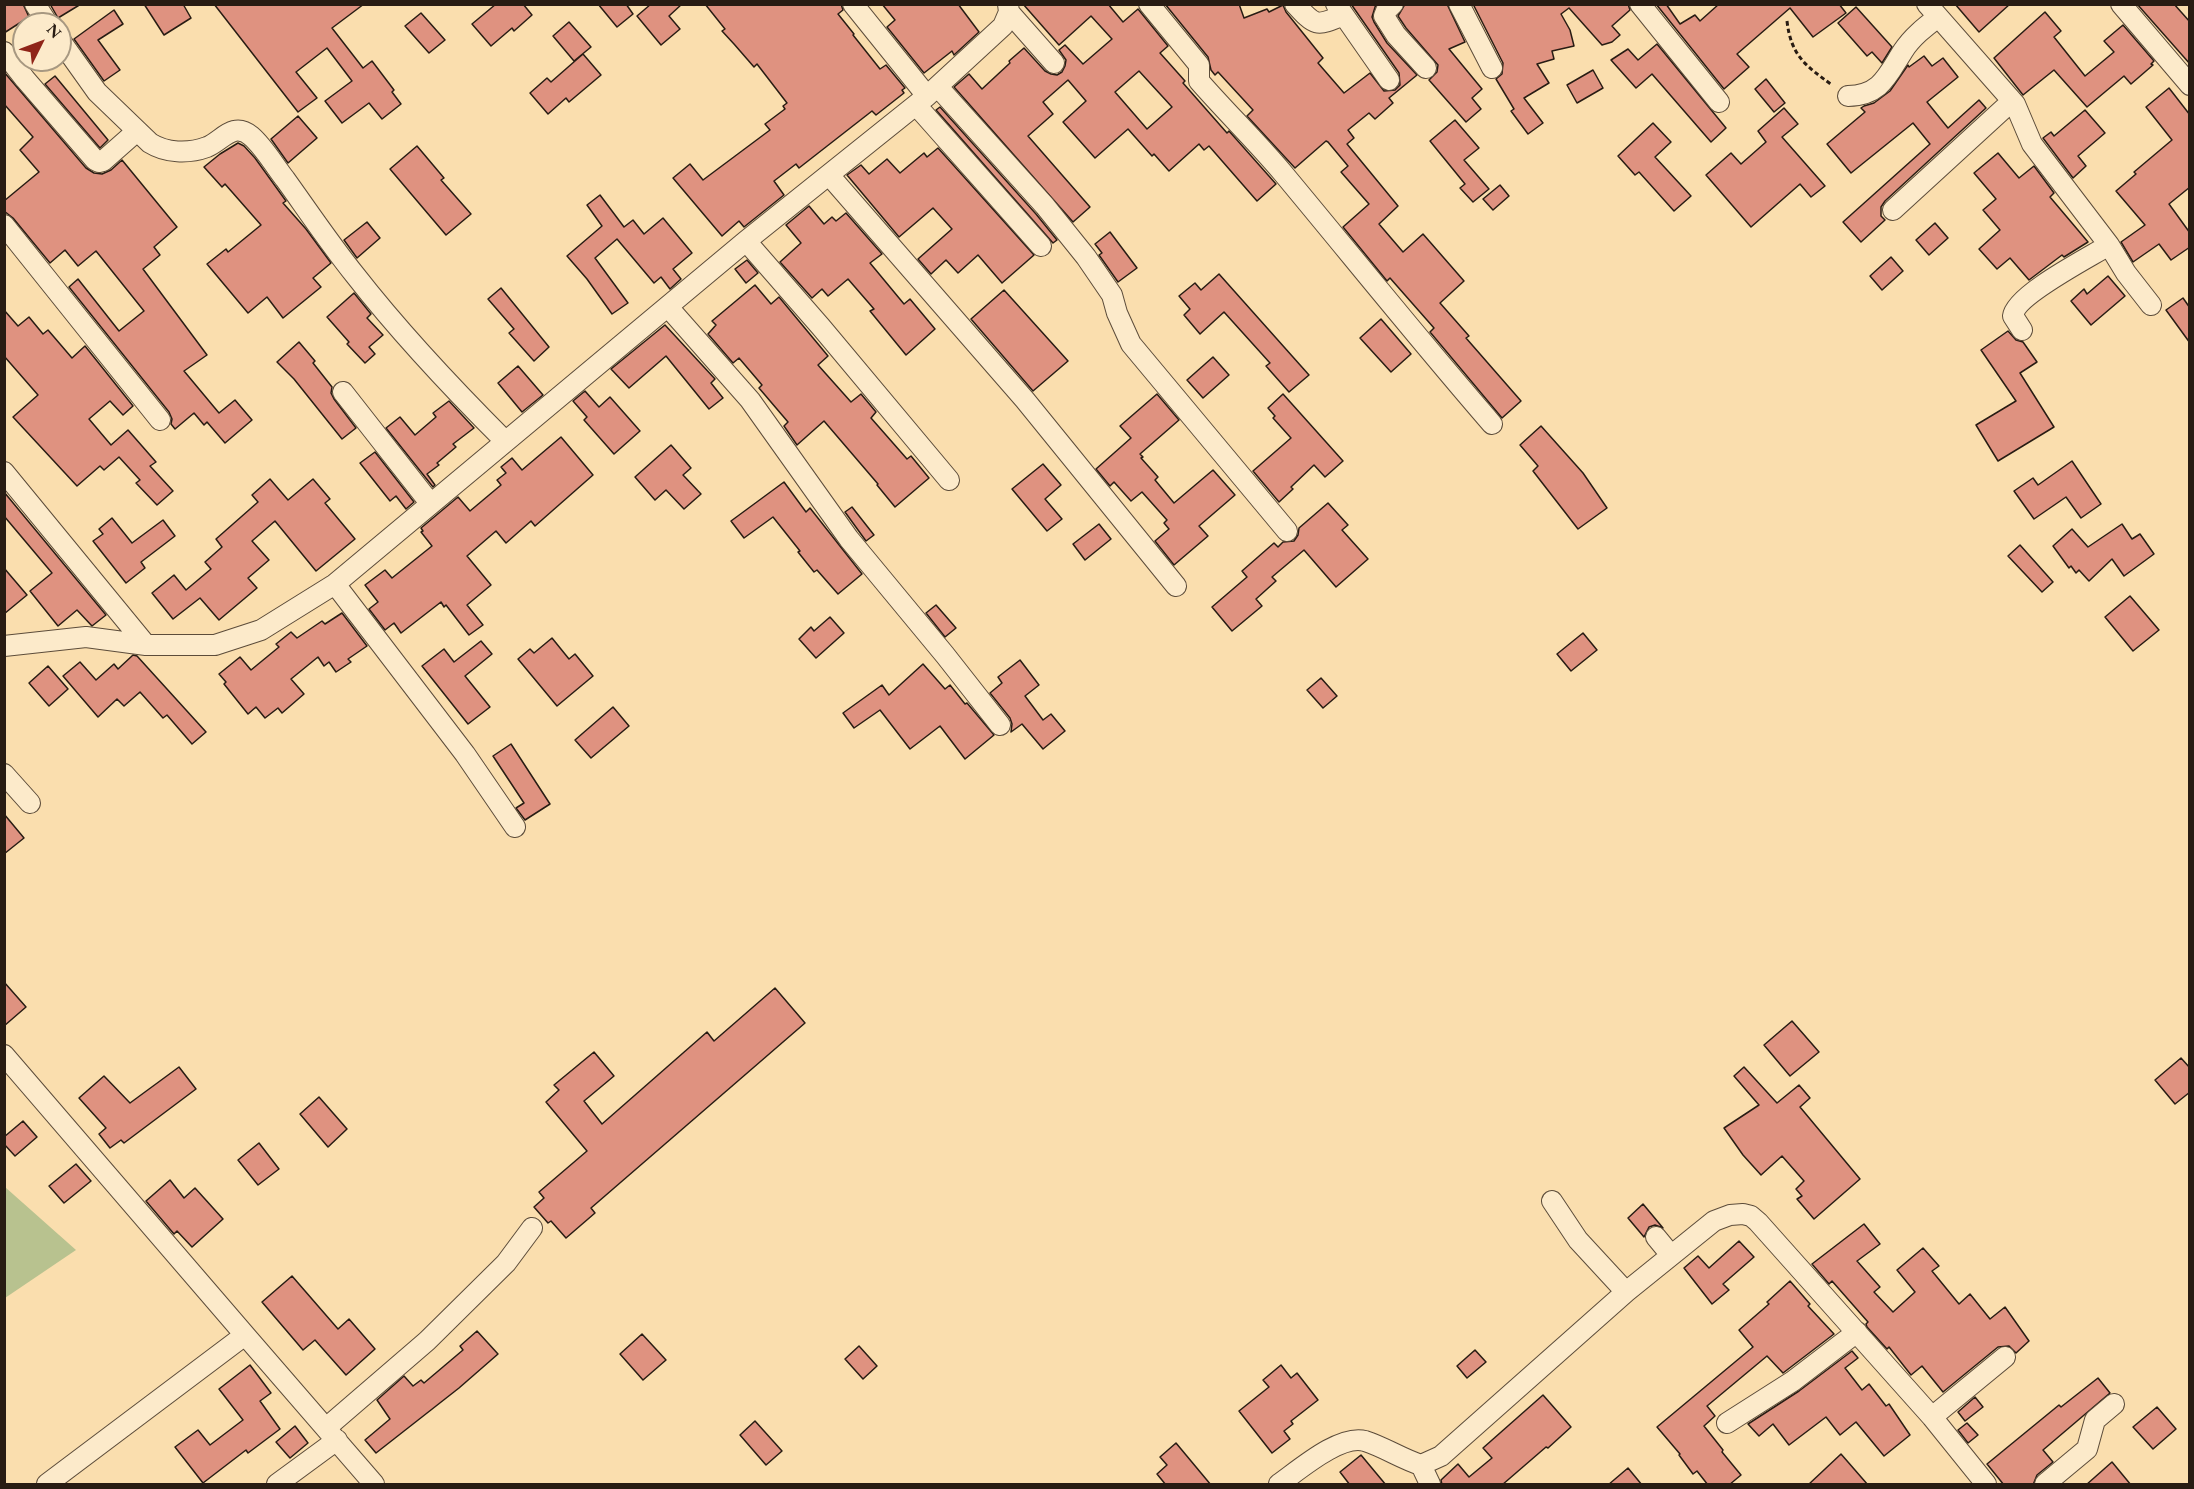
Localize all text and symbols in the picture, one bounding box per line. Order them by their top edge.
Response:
north arrow [12,12,72,72]
text: N [42,19,66,43]

